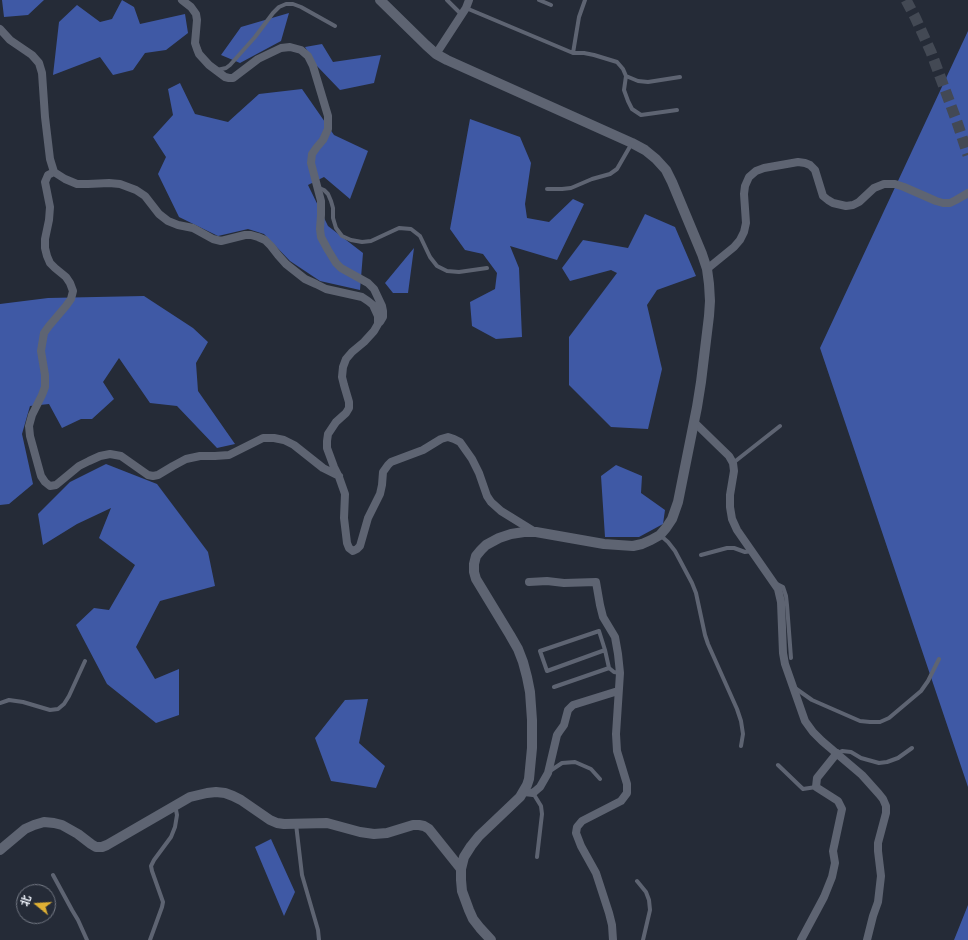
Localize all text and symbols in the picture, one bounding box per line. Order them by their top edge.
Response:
north arrow [16,884,56,924]
text: 北 [17,893,33,908]

